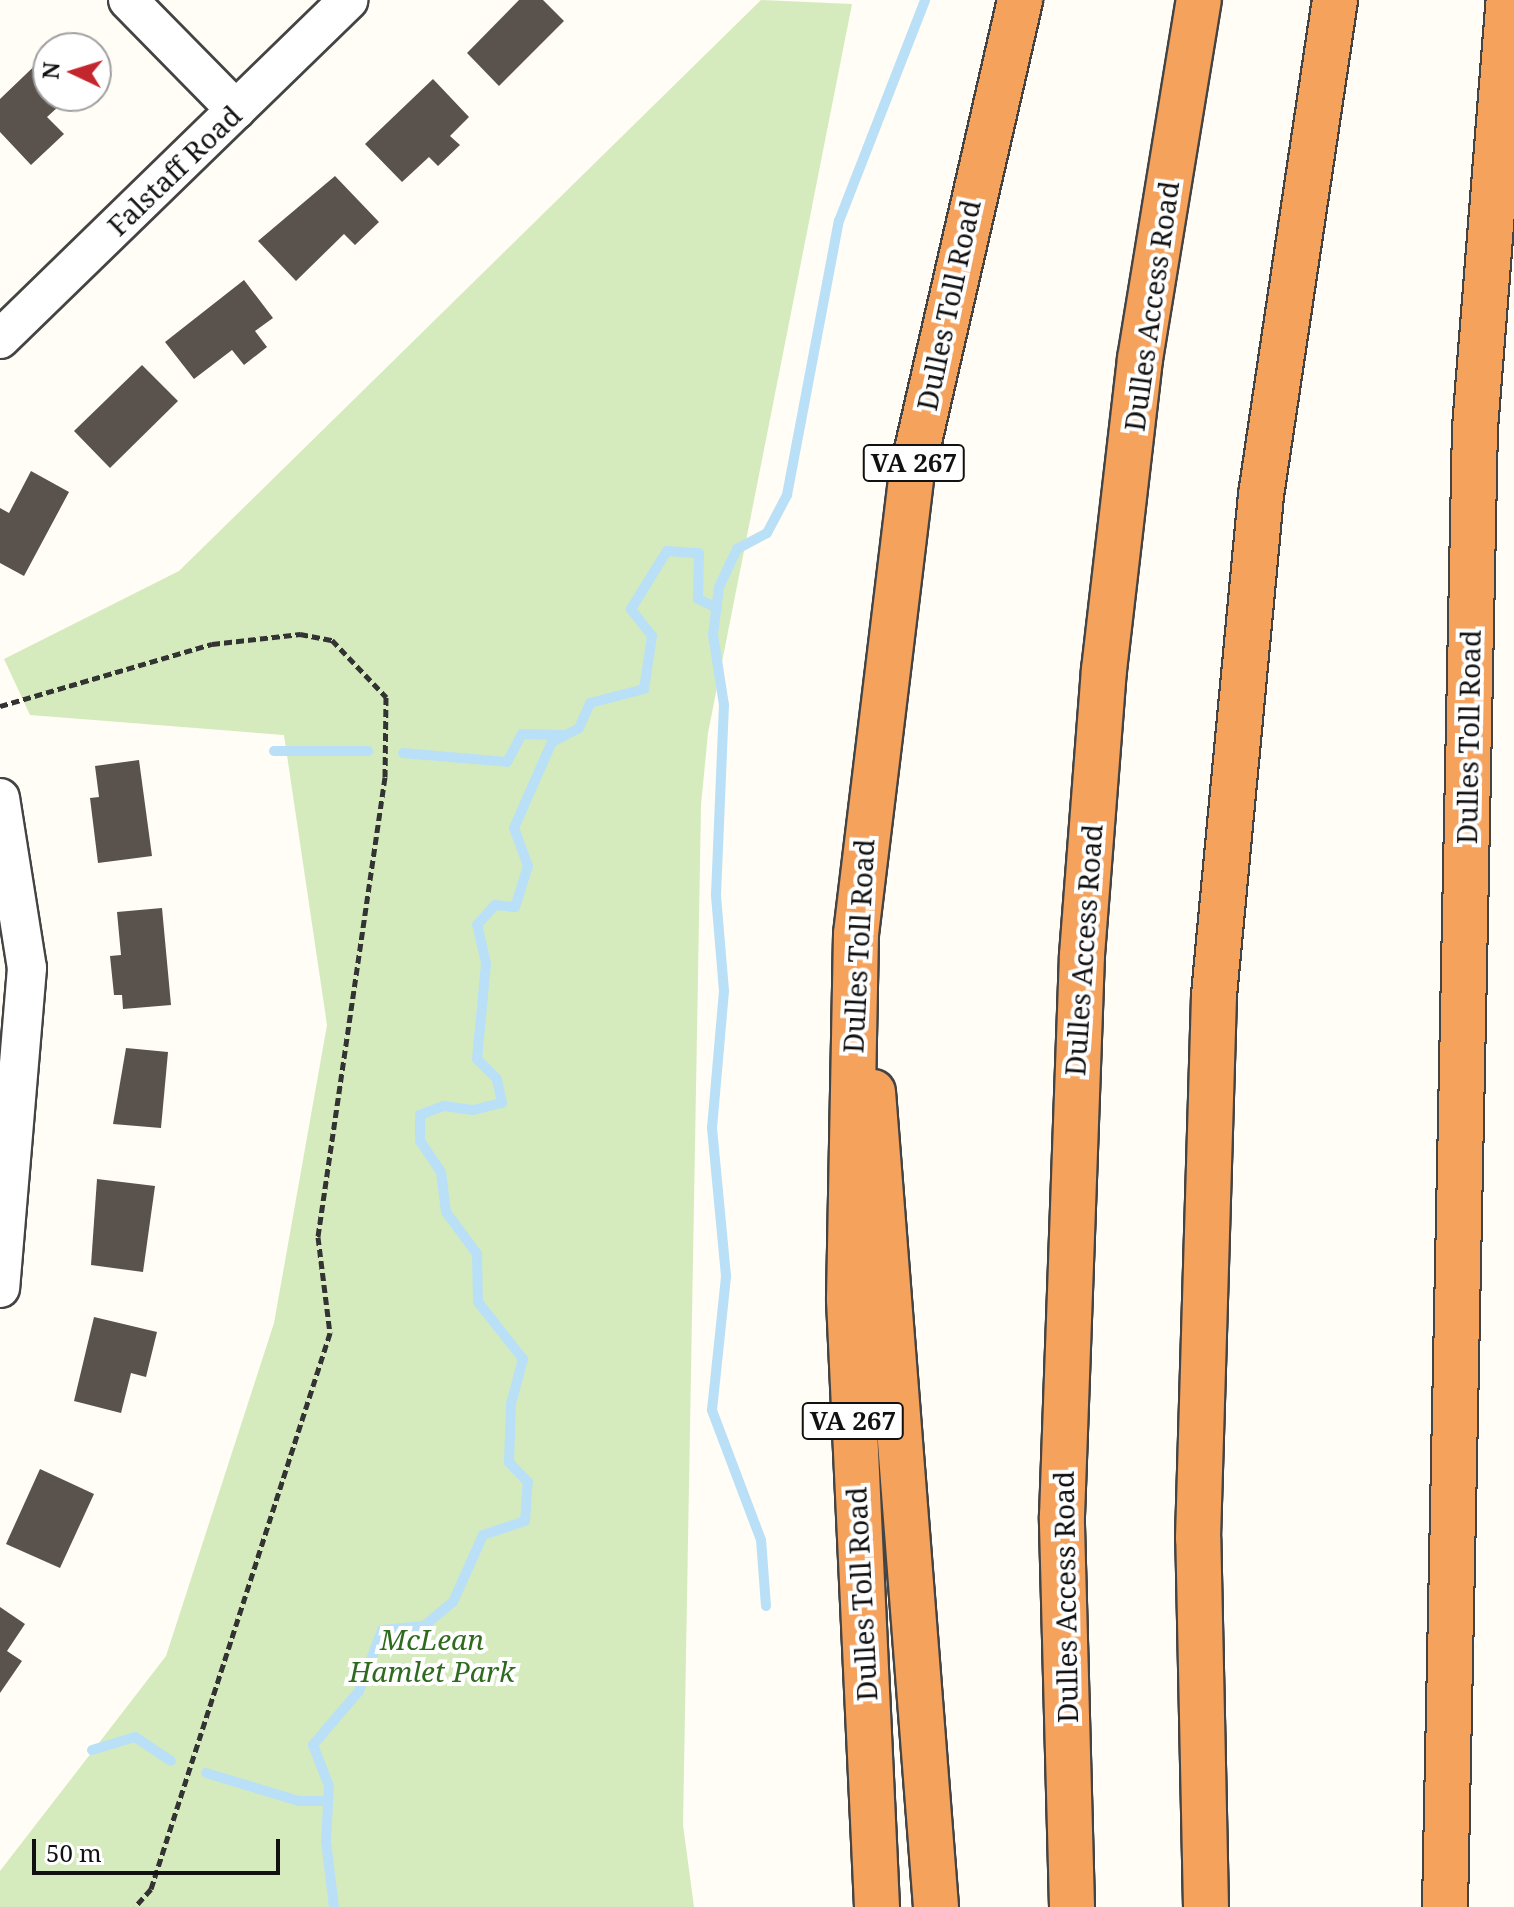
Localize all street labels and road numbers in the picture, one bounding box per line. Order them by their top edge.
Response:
street label: Falstaff Road [100,98,248,242]
street label: Dulles Access Road [1117,179,1185,433]
street label: Dulles Toll Road [909,197,987,413]
road number: VA 267 [862,441,966,485]
street label: Dulles Toll Road [1449,630,1487,844]
street label: Dulles Access Road [1057,823,1109,1077]
street label: Dulles Toll Road [836,838,880,1054]
road number: VA 267 [801,1399,905,1443]
street label: Dulles Access Road [1046,1471,1084,1723]
street label: Dulles Toll Road [839,1486,883,1702]

